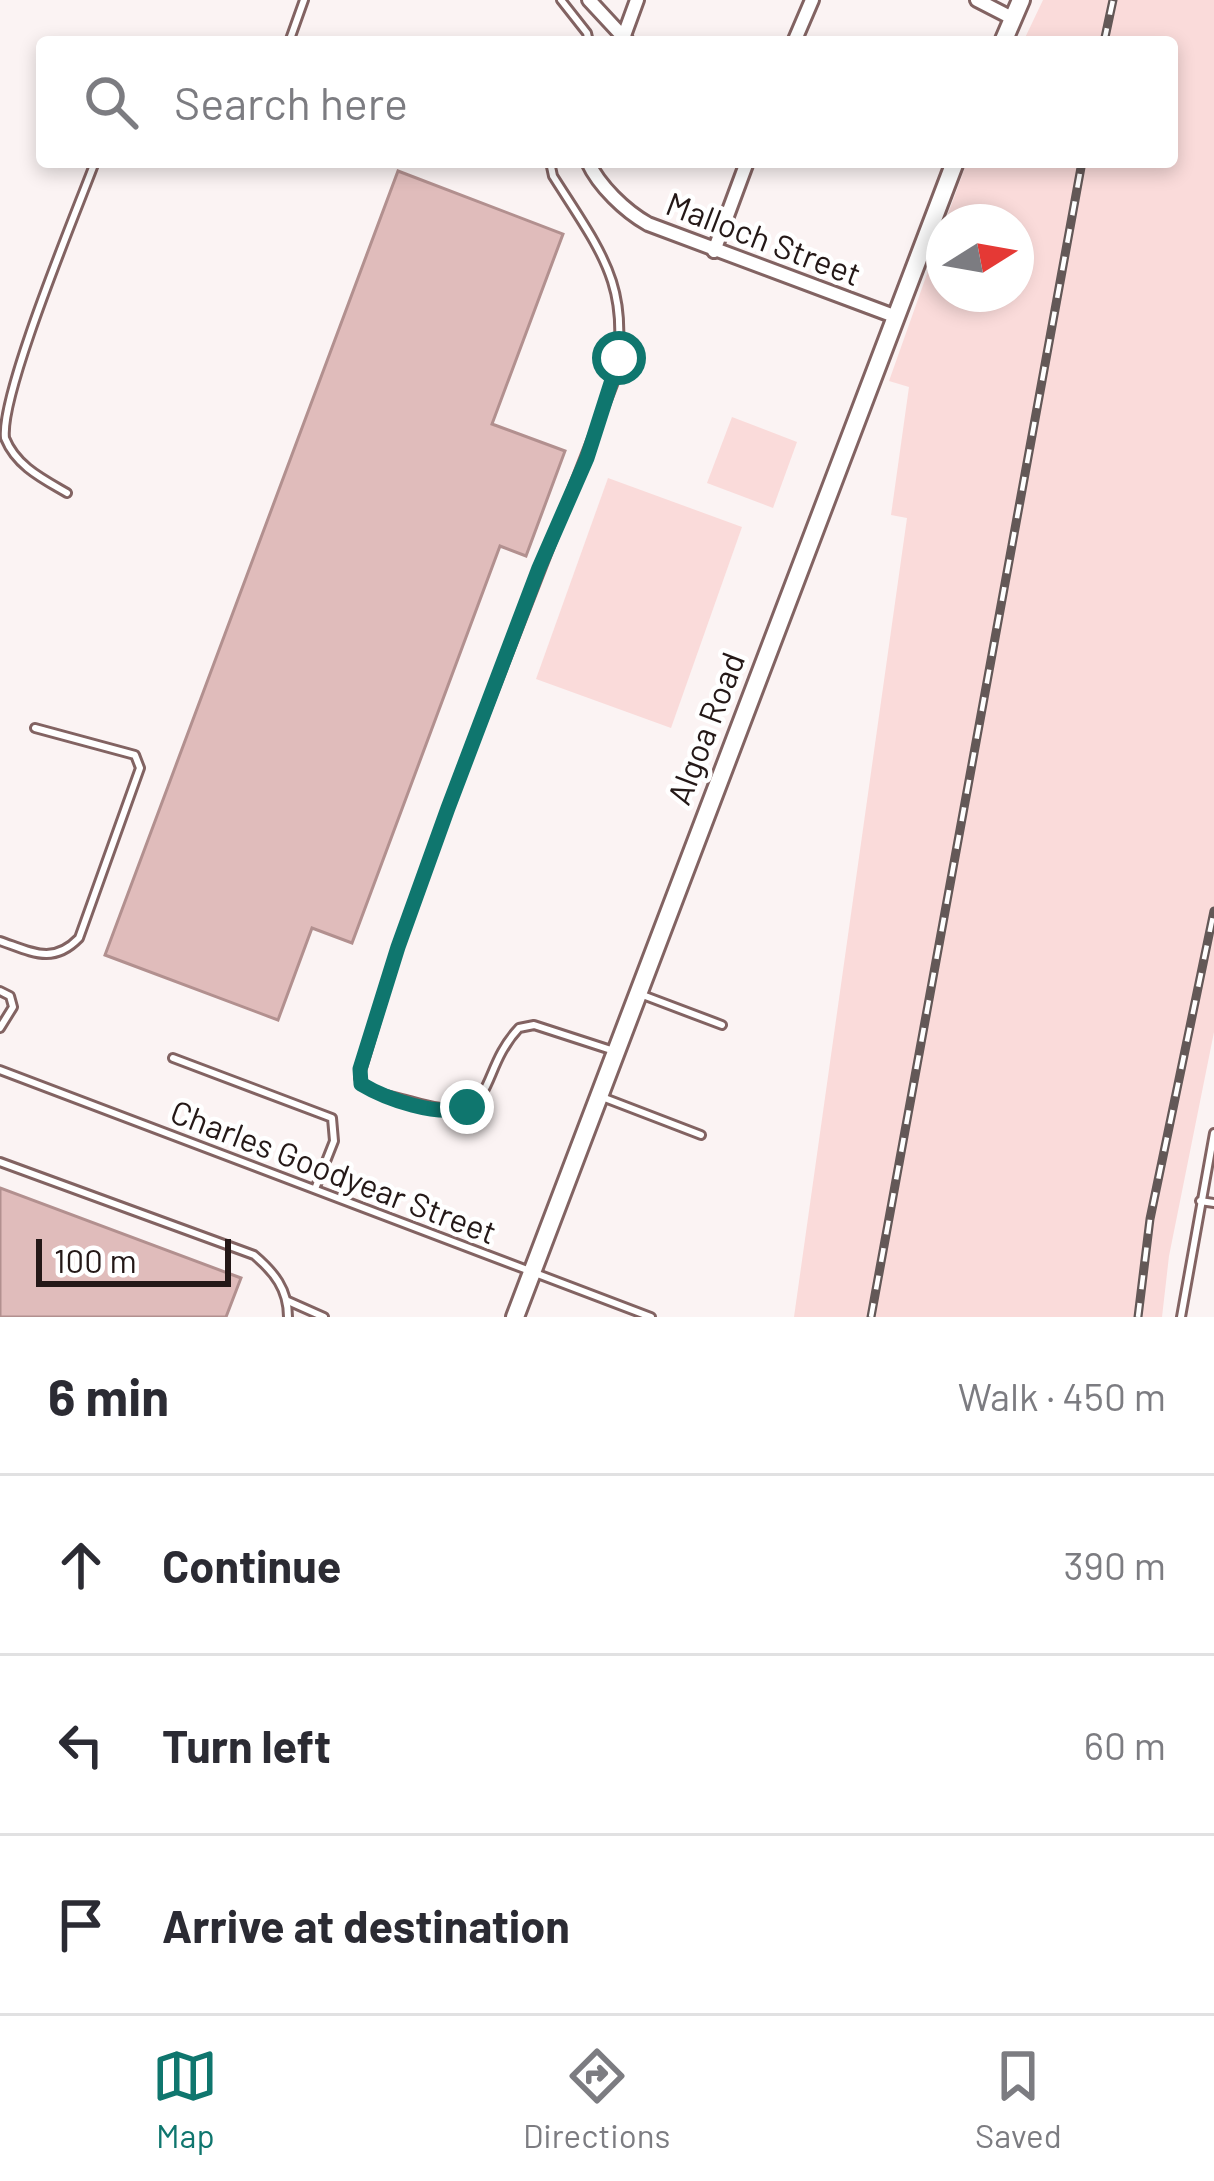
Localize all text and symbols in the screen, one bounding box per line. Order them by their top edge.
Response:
search box [36,36,1178,168]
icon: search [78,69,144,135]
text: Search here [174,75,408,129]
street label: Malloch Street [661,183,867,293]
north arrow [926,204,1034,312]
route start [592,331,646,385]
street label: Algoa Road [658,646,752,810]
route end [440,1080,494,1134]
street label: Charles Goodyear Street [165,1090,503,1252]
scale bar [36,1233,231,1286]
text: 100 m [54,1240,137,1280]
text: 6 min [48,1365,169,1426]
text: Walk · 450 m [958,1372,1166,1419]
icon: ahead [48,1532,114,1598]
text: Continue [162,1538,341,1592]
text: 390 m [1064,1541,1166,1588]
icon: left [48,1712,114,1778]
text: Turn left [162,1718,331,1772]
text: 60 m [1084,1721,1166,1768]
icon: arrive [48,1892,114,1958]
text: Arrive at destination [162,1898,570,1952]
tab: Map [152,2043,218,2155]
tab: Directions [523,2043,670,2155]
tab: Saved [975,2043,1062,2155]

